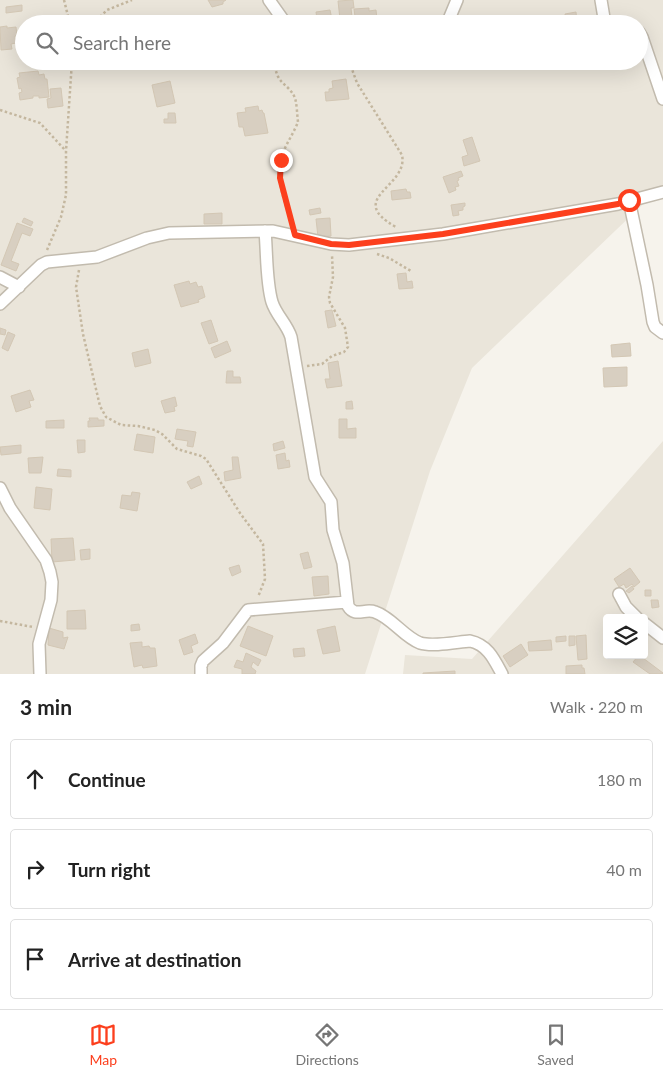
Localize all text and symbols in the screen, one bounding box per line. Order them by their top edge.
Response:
search box [15,15,648,70]
icon: search [33,29,61,57]
text: Search here [73,31,171,54]
route end [270,149,293,172]
route start [618,189,641,212]
map controls [603,614,648,659]
button: layers [603,614,648,659]
text: 3 min [20,694,72,719]
text: Walk · 220 m [550,697,643,716]
icon: ahead [21,765,49,793]
text: Continue [68,768,146,791]
text: 180 m [597,770,642,789]
icon: right [21,855,49,883]
text: Turn right [68,858,150,881]
text: 40 m [606,860,642,879]
icon: arrive [21,945,49,973]
text: Arrive at destination [68,948,241,971]
tab: Map [89,1021,117,1068]
tab: Directions [296,1021,359,1068]
tab: Saved [537,1021,574,1068]

